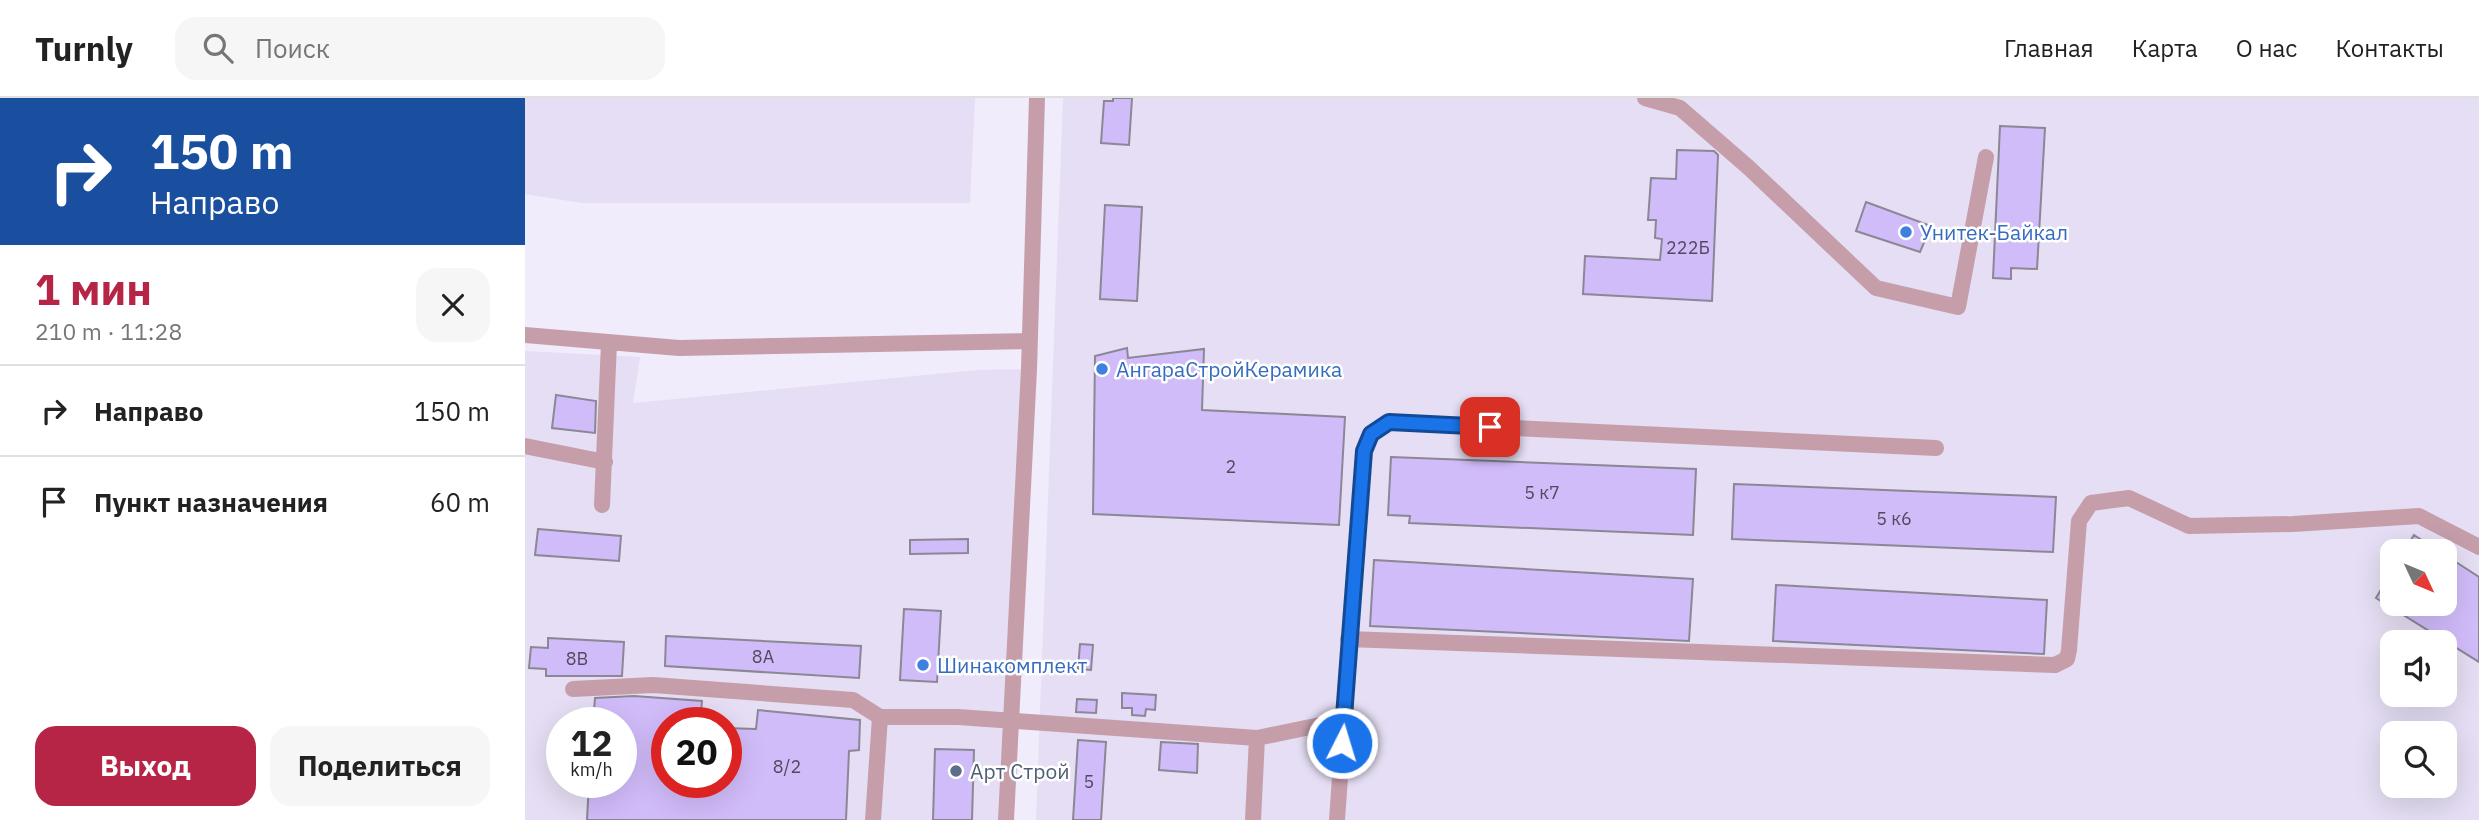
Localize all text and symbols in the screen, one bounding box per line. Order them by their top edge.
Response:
search box [175,17,665,80]
text: Turnly [35,27,133,70]
icon: search [199,29,237,67]
text: Поиск [255,31,330,65]
text: Главная [2004,32,2094,64]
text: Карта [2132,32,2198,64]
text: О нас [2236,32,2297,64]
text: Контакты [2335,32,2444,64]
text: 150 m [150,119,294,182]
icon: right [35,126,126,217]
text: Направо [150,181,279,223]
place label: Унитек-Байкал [1920,218,2068,246]
marker: Унитек-Байкал [1898,224,1914,240]
house number: 222Б [1666,236,1710,259]
text: 1 мин [35,262,152,317]
button: close [416,268,490,342]
text: 210 m · 11:28 [35,316,182,346]
place label: АнгараСтройКерамика [1116,355,1342,383]
marker: АнгараСтройКерамика [1094,361,1110,377]
icon: right [35,392,73,430]
text: Направо [94,394,203,428]
text: 150 m [414,394,490,428]
pin [1460,397,1520,457]
icon: arrive [1471,408,1509,446]
house number: 2 [1226,455,1236,478]
house number: 5 к7 [1524,481,1560,504]
icon: arrive [35,483,73,521]
text: Пункт назначения [94,485,328,519]
text: 60 m [430,485,490,519]
house number: 5 к6 [1876,507,1912,530]
north arrow [2380,539,2457,616]
map controls [2380,539,2457,798]
button: sound [2380,630,2457,707]
house number: 8А [752,645,775,668]
house number: 8В [566,647,588,670]
place label: Шинакомплект [937,651,1088,679]
marker: Шинакомплект [915,657,931,673]
position arrow [1305,706,1379,780]
speed limit sign: 20 [651,707,742,798]
text: 12 [570,720,613,766]
button: search [2380,721,2457,798]
button: Выход [35,726,256,806]
button: Поделиться [270,726,490,806]
house number: 8/2 [773,755,801,778]
place label: Арт Строй [970,757,1070,785]
text: km/h [570,758,613,781]
marker: Арт Строй [948,763,964,779]
house number: 5 [1084,770,1094,793]

